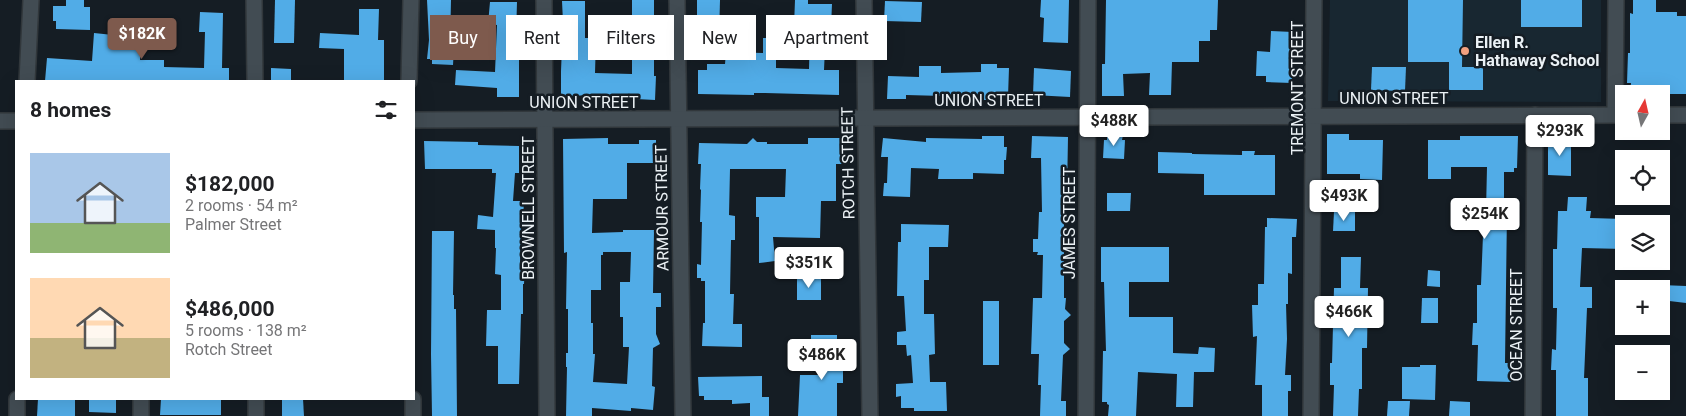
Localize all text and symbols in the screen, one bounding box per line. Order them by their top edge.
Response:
chip: Buy [430,15,496,60]
chip: Rent [506,15,578,60]
chip: Filters [588,15,674,60]
chip: New [684,15,756,60]
chip: Apartment [766,15,887,60]
pin: $182K [107,18,177,60]
street label: TREMONT STREET [1288,20,1307,155]
text: $182K [119,24,165,43]
place label: Ellen R. Hathaway School [1475,33,1599,70]
marker: Ellen R. Hathaway School [1459,45,1471,57]
north arrow [1615,85,1670,140]
map controls [1615,85,1670,400]
street label: UNION STREET [1339,89,1449,108]
street label: UNION STREET [934,91,1044,110]
street label: UNION STREET [529,93,639,112]
icon: filters [372,96,400,124]
text: 8 homes [30,98,111,122]
pin: $488K [1079,104,1149,147]
street label: ROTCH STREET [838,106,858,219]
text: $488K [1091,111,1137,130]
pin: $293K [1525,114,1595,157]
text: $293K [1537,121,1583,140]
street label: BROWNELL STREET [519,136,538,280]
street label: ARMOUR STREET [651,144,673,271]
button: locate [1615,150,1670,205]
street label: JAMES STREET [1060,166,1079,279]
text: $182,000 [185,172,275,196]
icon: home [70,173,130,233]
pin: $493K [1309,180,1379,222]
text: $493K [1321,186,1367,205]
text: 2 rooms · 54 m² [185,196,298,215]
pin: $254K [1450,198,1520,240]
text: $254K [1462,204,1508,223]
text: Palmer Street [185,215,282,234]
button: layers [1615,215,1670,270]
pin: $351K [774,246,844,289]
text: $351K [786,253,832,272]
street label: OCEAN STREET [1507,268,1526,382]
button: + [1615,280,1670,335]
pin: $466K [1314,296,1384,338]
text: $486,000 [185,297,275,321]
icon: home [70,298,130,358]
text: $466K [1326,302,1372,321]
text: 5 rooms · 138 m² [185,321,307,340]
pin: $486K [787,338,857,381]
text: Rotch Street [185,340,273,359]
text: $486K [799,345,845,364]
button: − [1615,345,1670,400]

